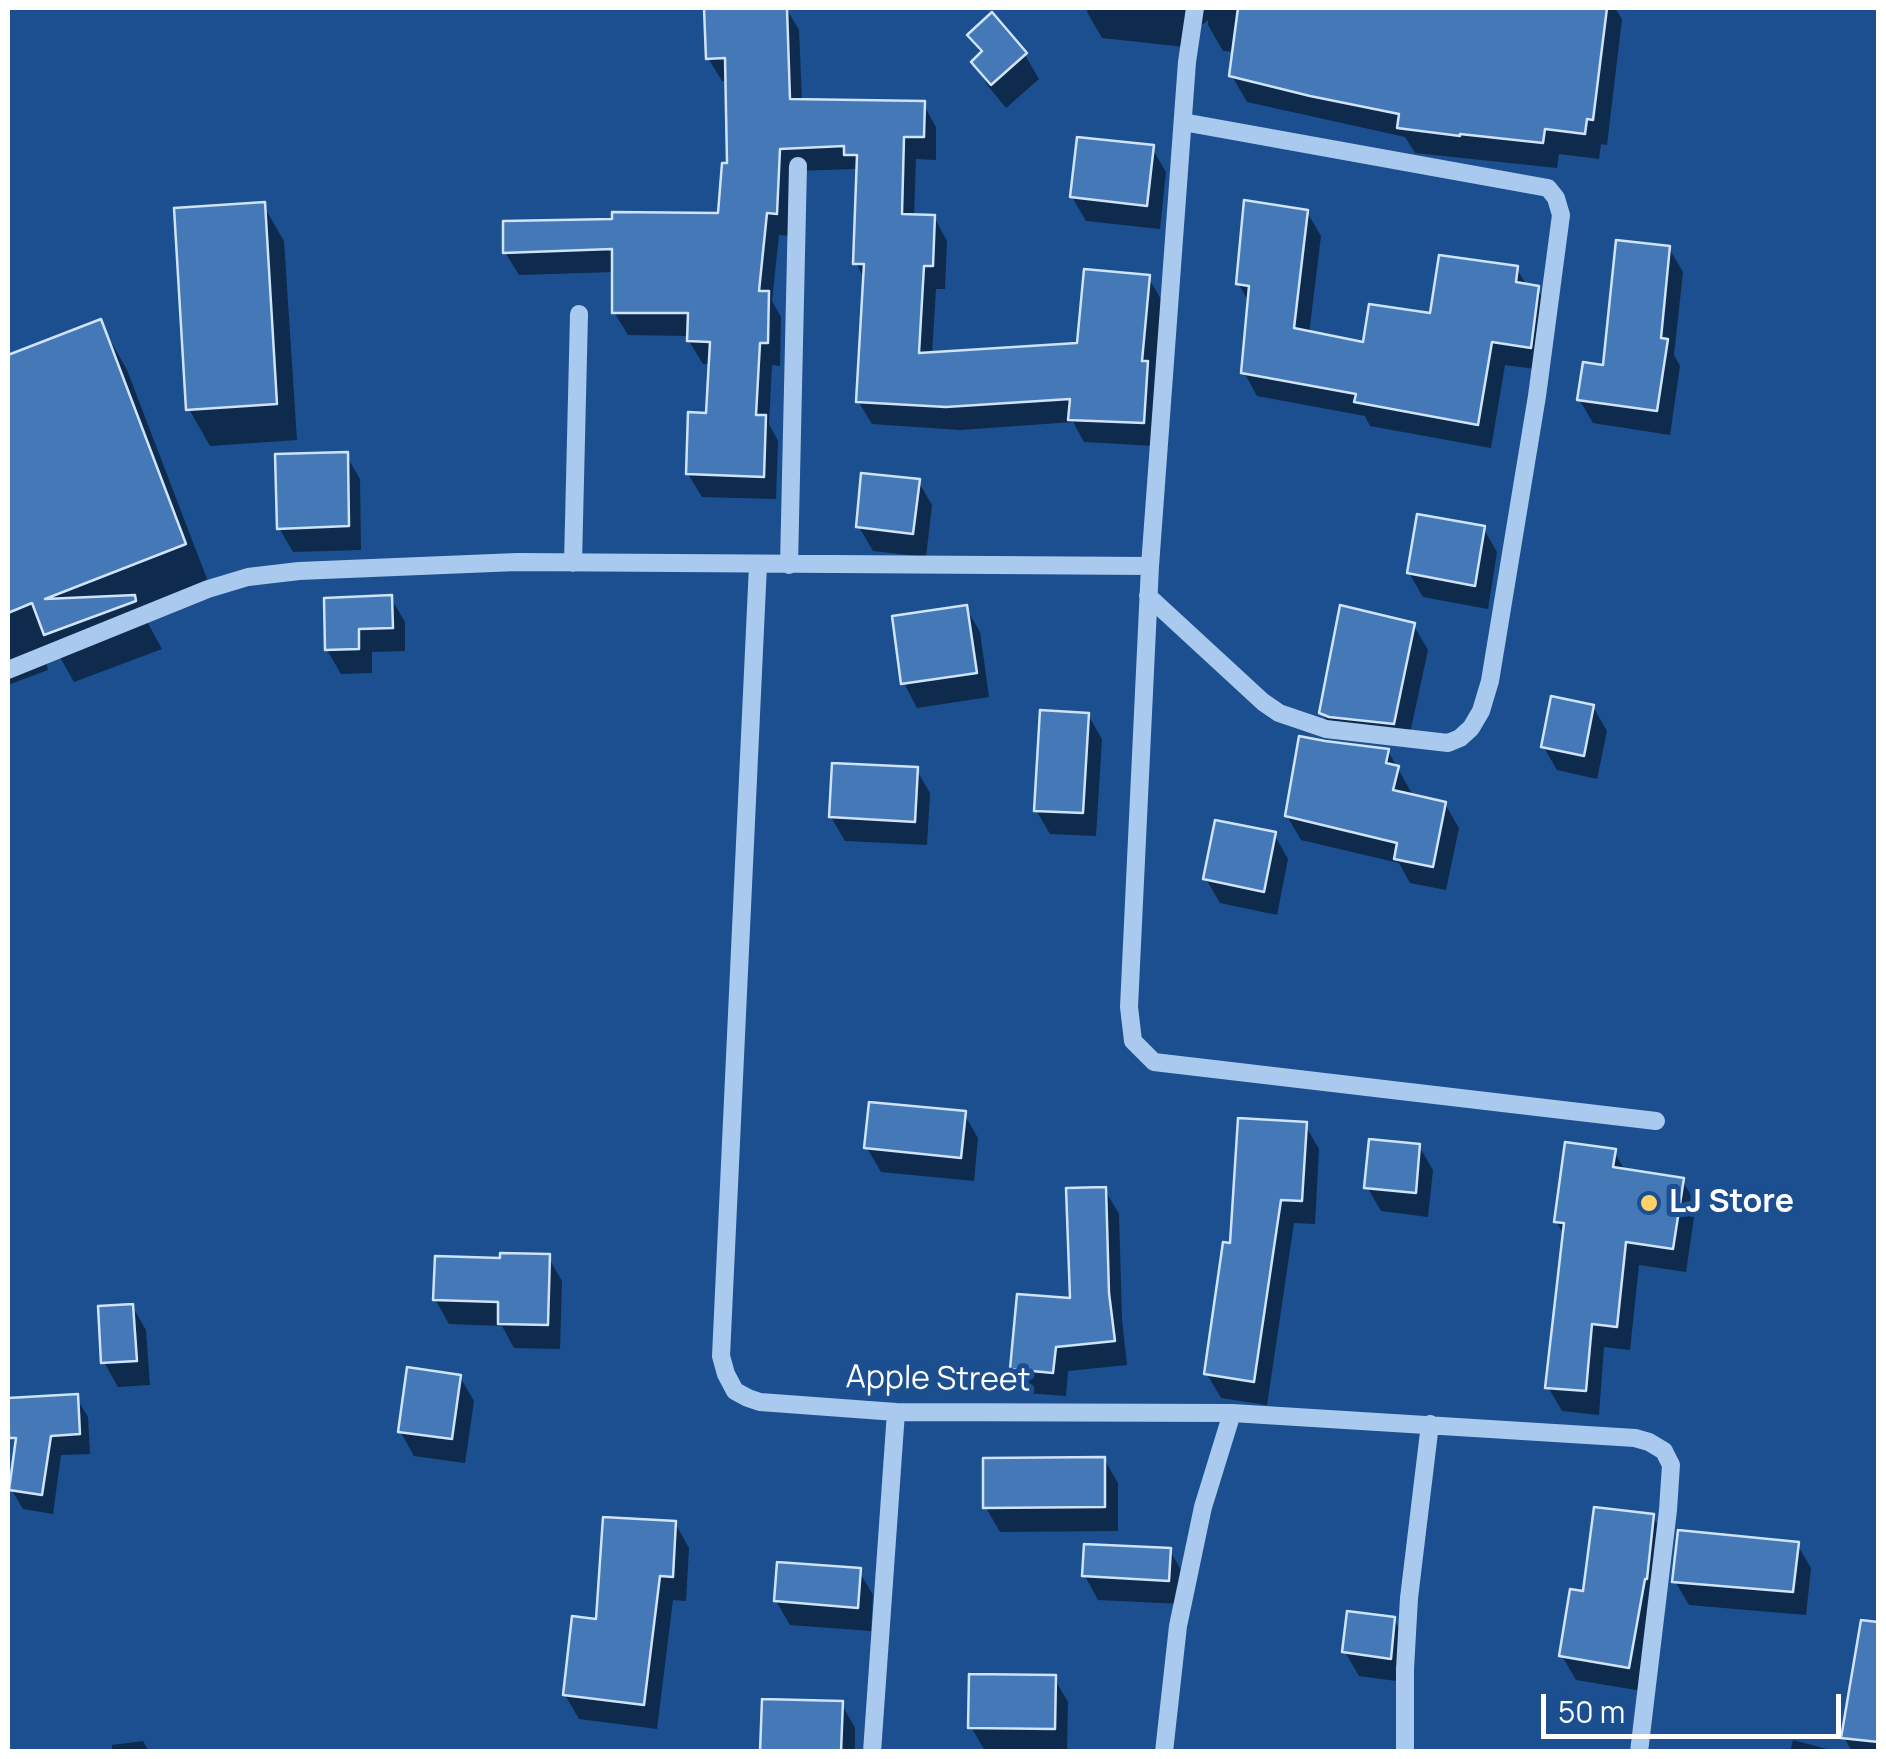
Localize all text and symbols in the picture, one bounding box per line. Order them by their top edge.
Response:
place label: LJ Store [1669,1184,1794,1222]
marker: LJ Store [1638,1192,1660,1214]
street label: Apple Street [845,1359,1031,1401]
scale bar [1546,1674,1846,1736]
text: 50 m [1558,1691,1625,1732]

